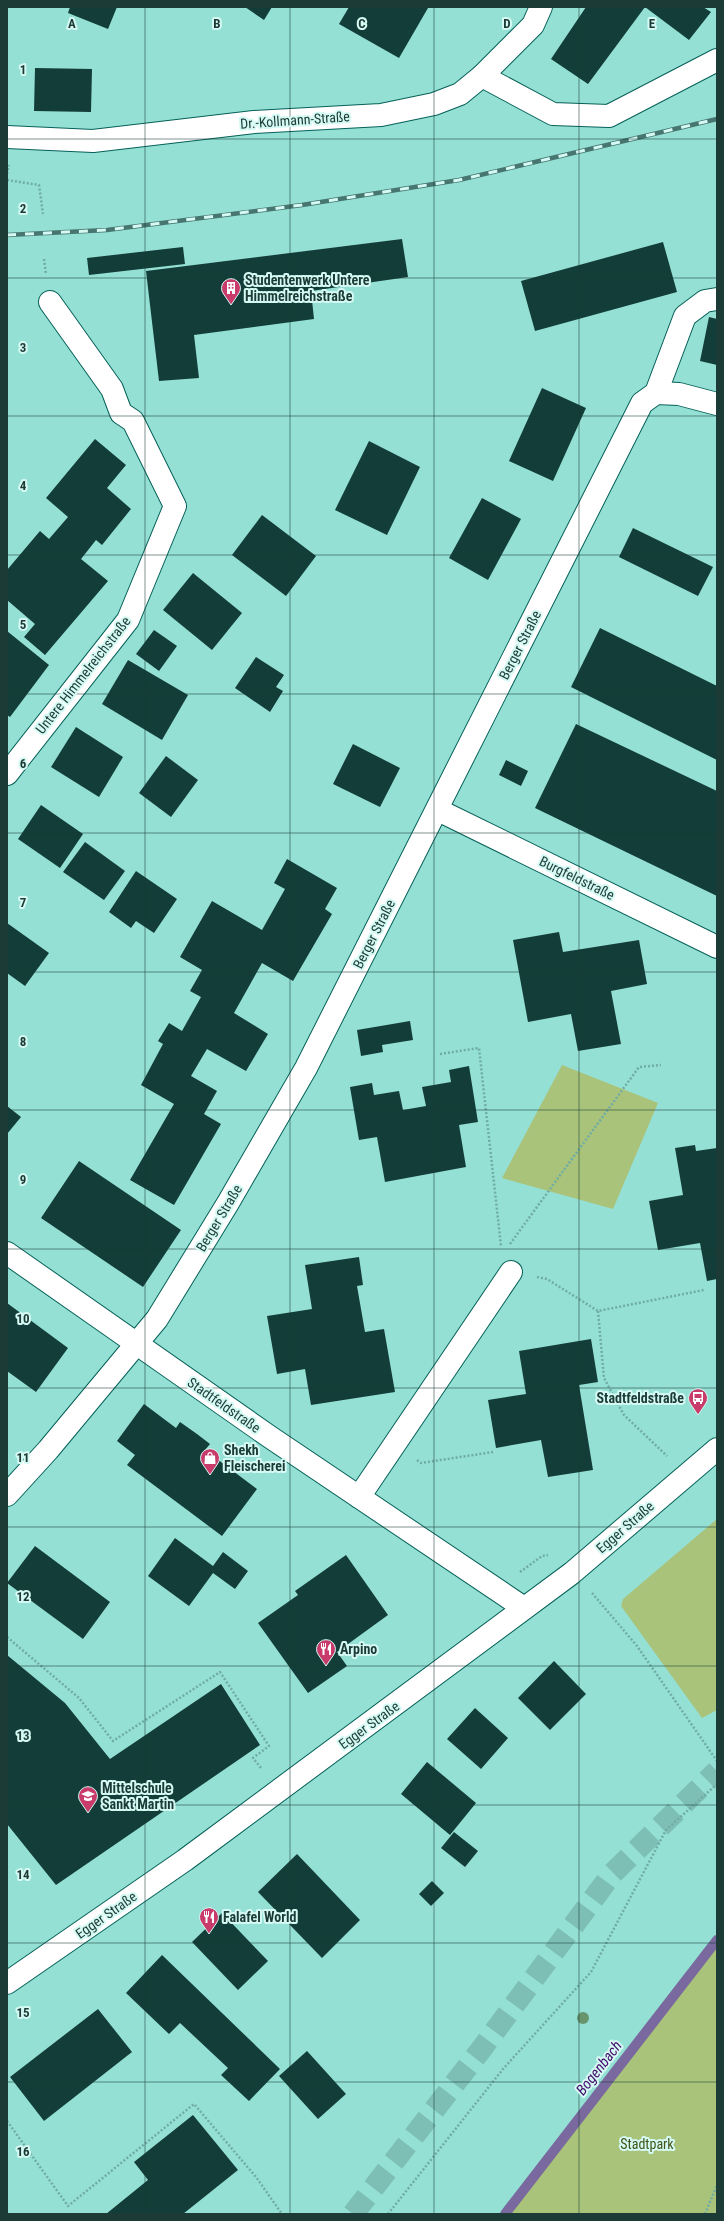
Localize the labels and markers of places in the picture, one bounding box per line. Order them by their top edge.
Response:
place label: Studentenwerk Untere Himmelreichstraße [245,272,370,304]
building icon: Studentenwerk Untere Himmelreichstraße [220,277,242,305]
bus stop icon: Stadtfeldstraße [687,1387,709,1415]
place label: Stadtfeldstraße [597,1390,684,1406]
place label: Shekh Fleischerei [224,1442,286,1474]
shop icon: Shekh Fleischerei [199,1447,221,1475]
restaurant icon: Arpino [315,1638,337,1666]
place label: Arpino [340,1641,377,1657]
place label: Mittelschule Sankt Martin [102,1780,174,1812]
school or university icon: Mittelschule Sankt Martin [77,1785,99,1813]
restaurant icon: Falafel World [198,1906,220,1934]
place label: Falafel World [223,1909,296,1925]

